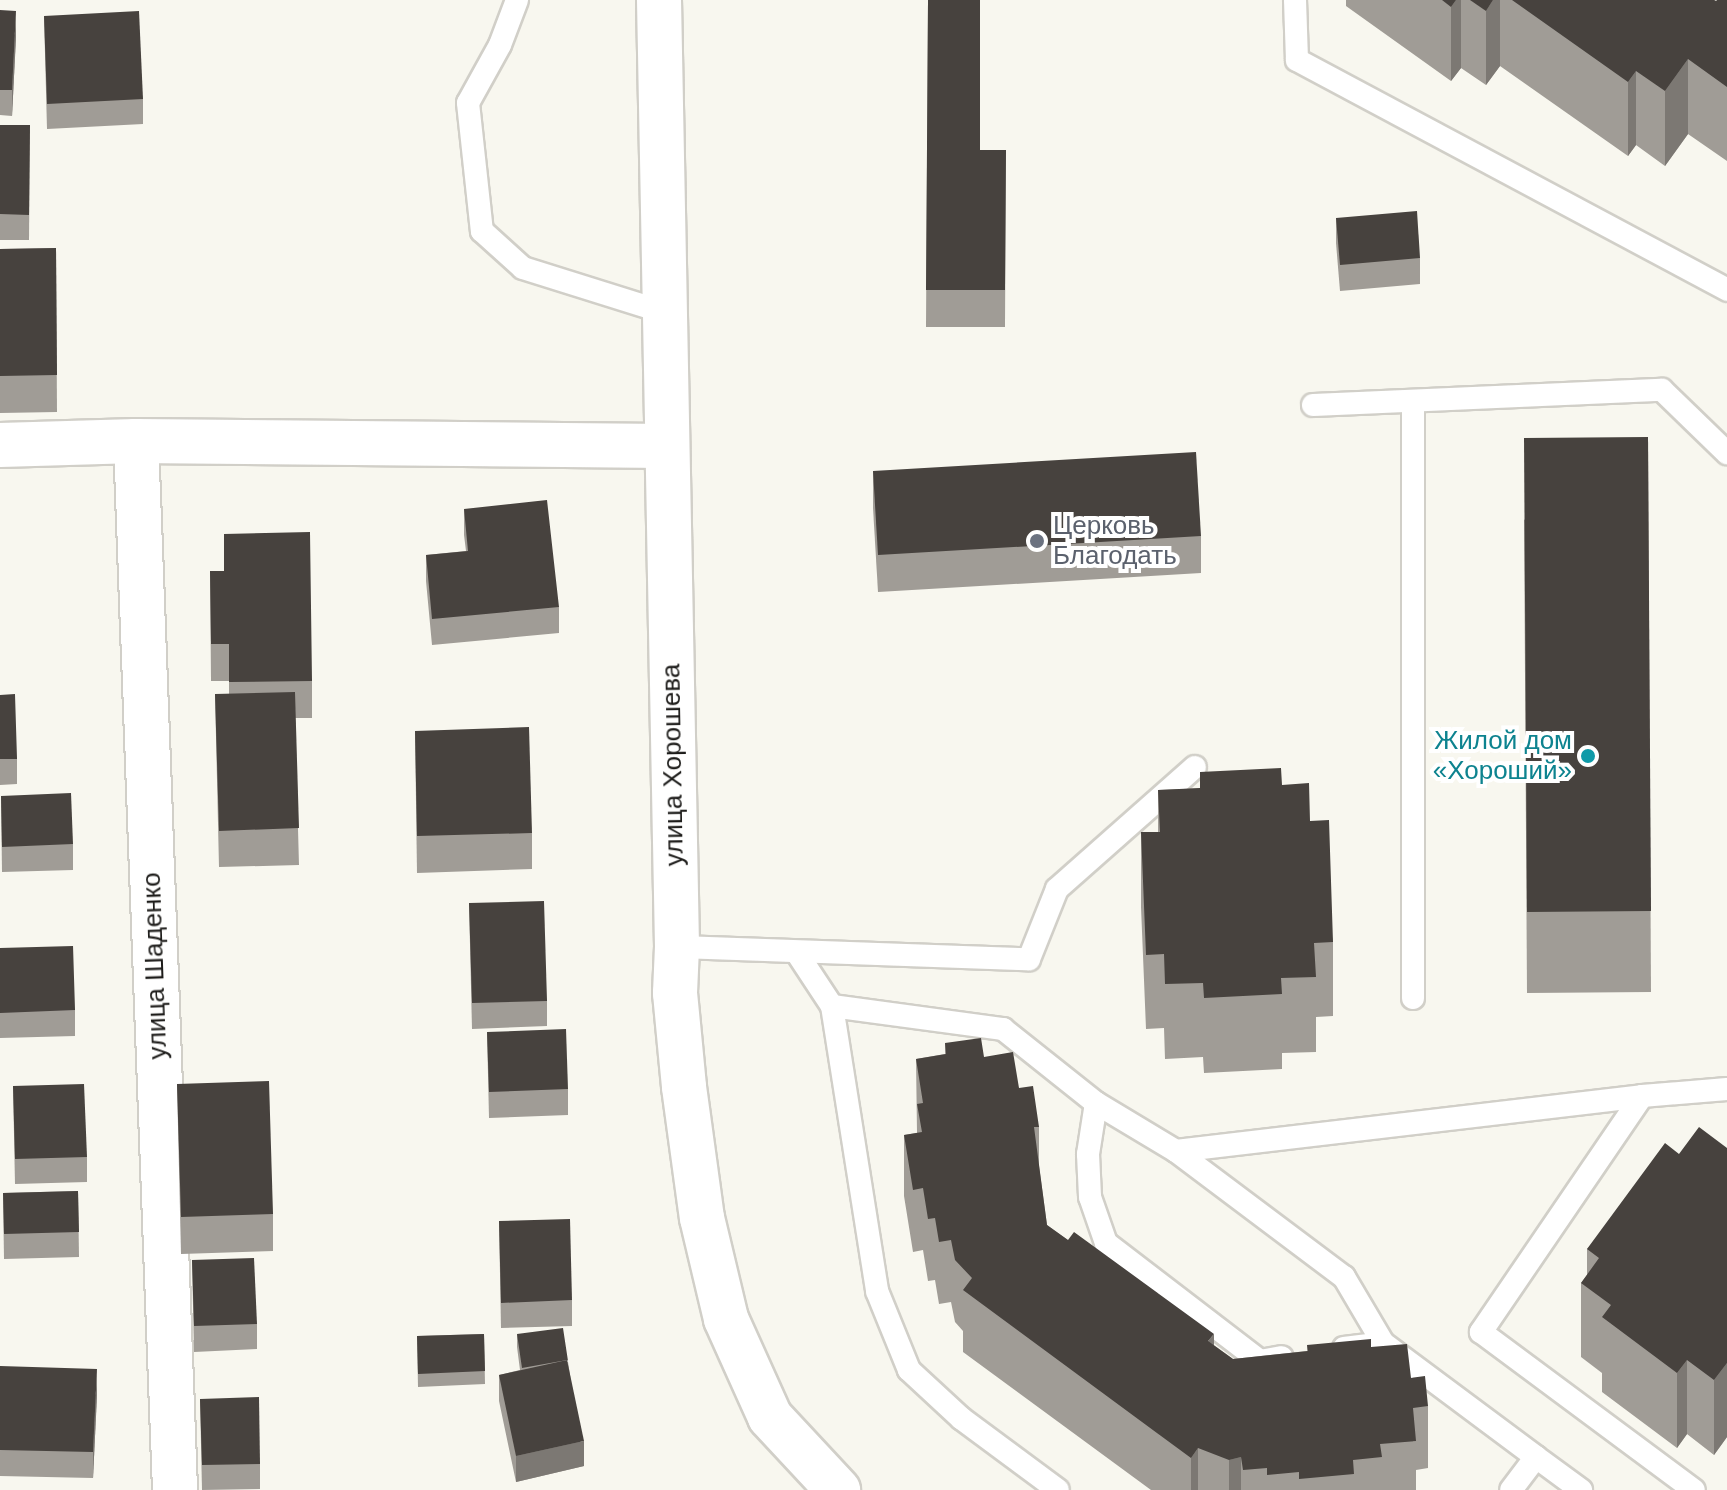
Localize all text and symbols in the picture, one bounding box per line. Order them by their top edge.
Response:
place label: Церковь Благодать [1053,510,1177,572]
marker: Церковь Благодать [1028,532,1046,550]
street label: улица Хорошева [656,664,690,866]
place label: Жилой дом «Хороший» [1433,725,1572,786]
marker: Жилой дом «Хороший» [1579,747,1597,765]
street label: улица Шаденко [136,872,174,1060]

